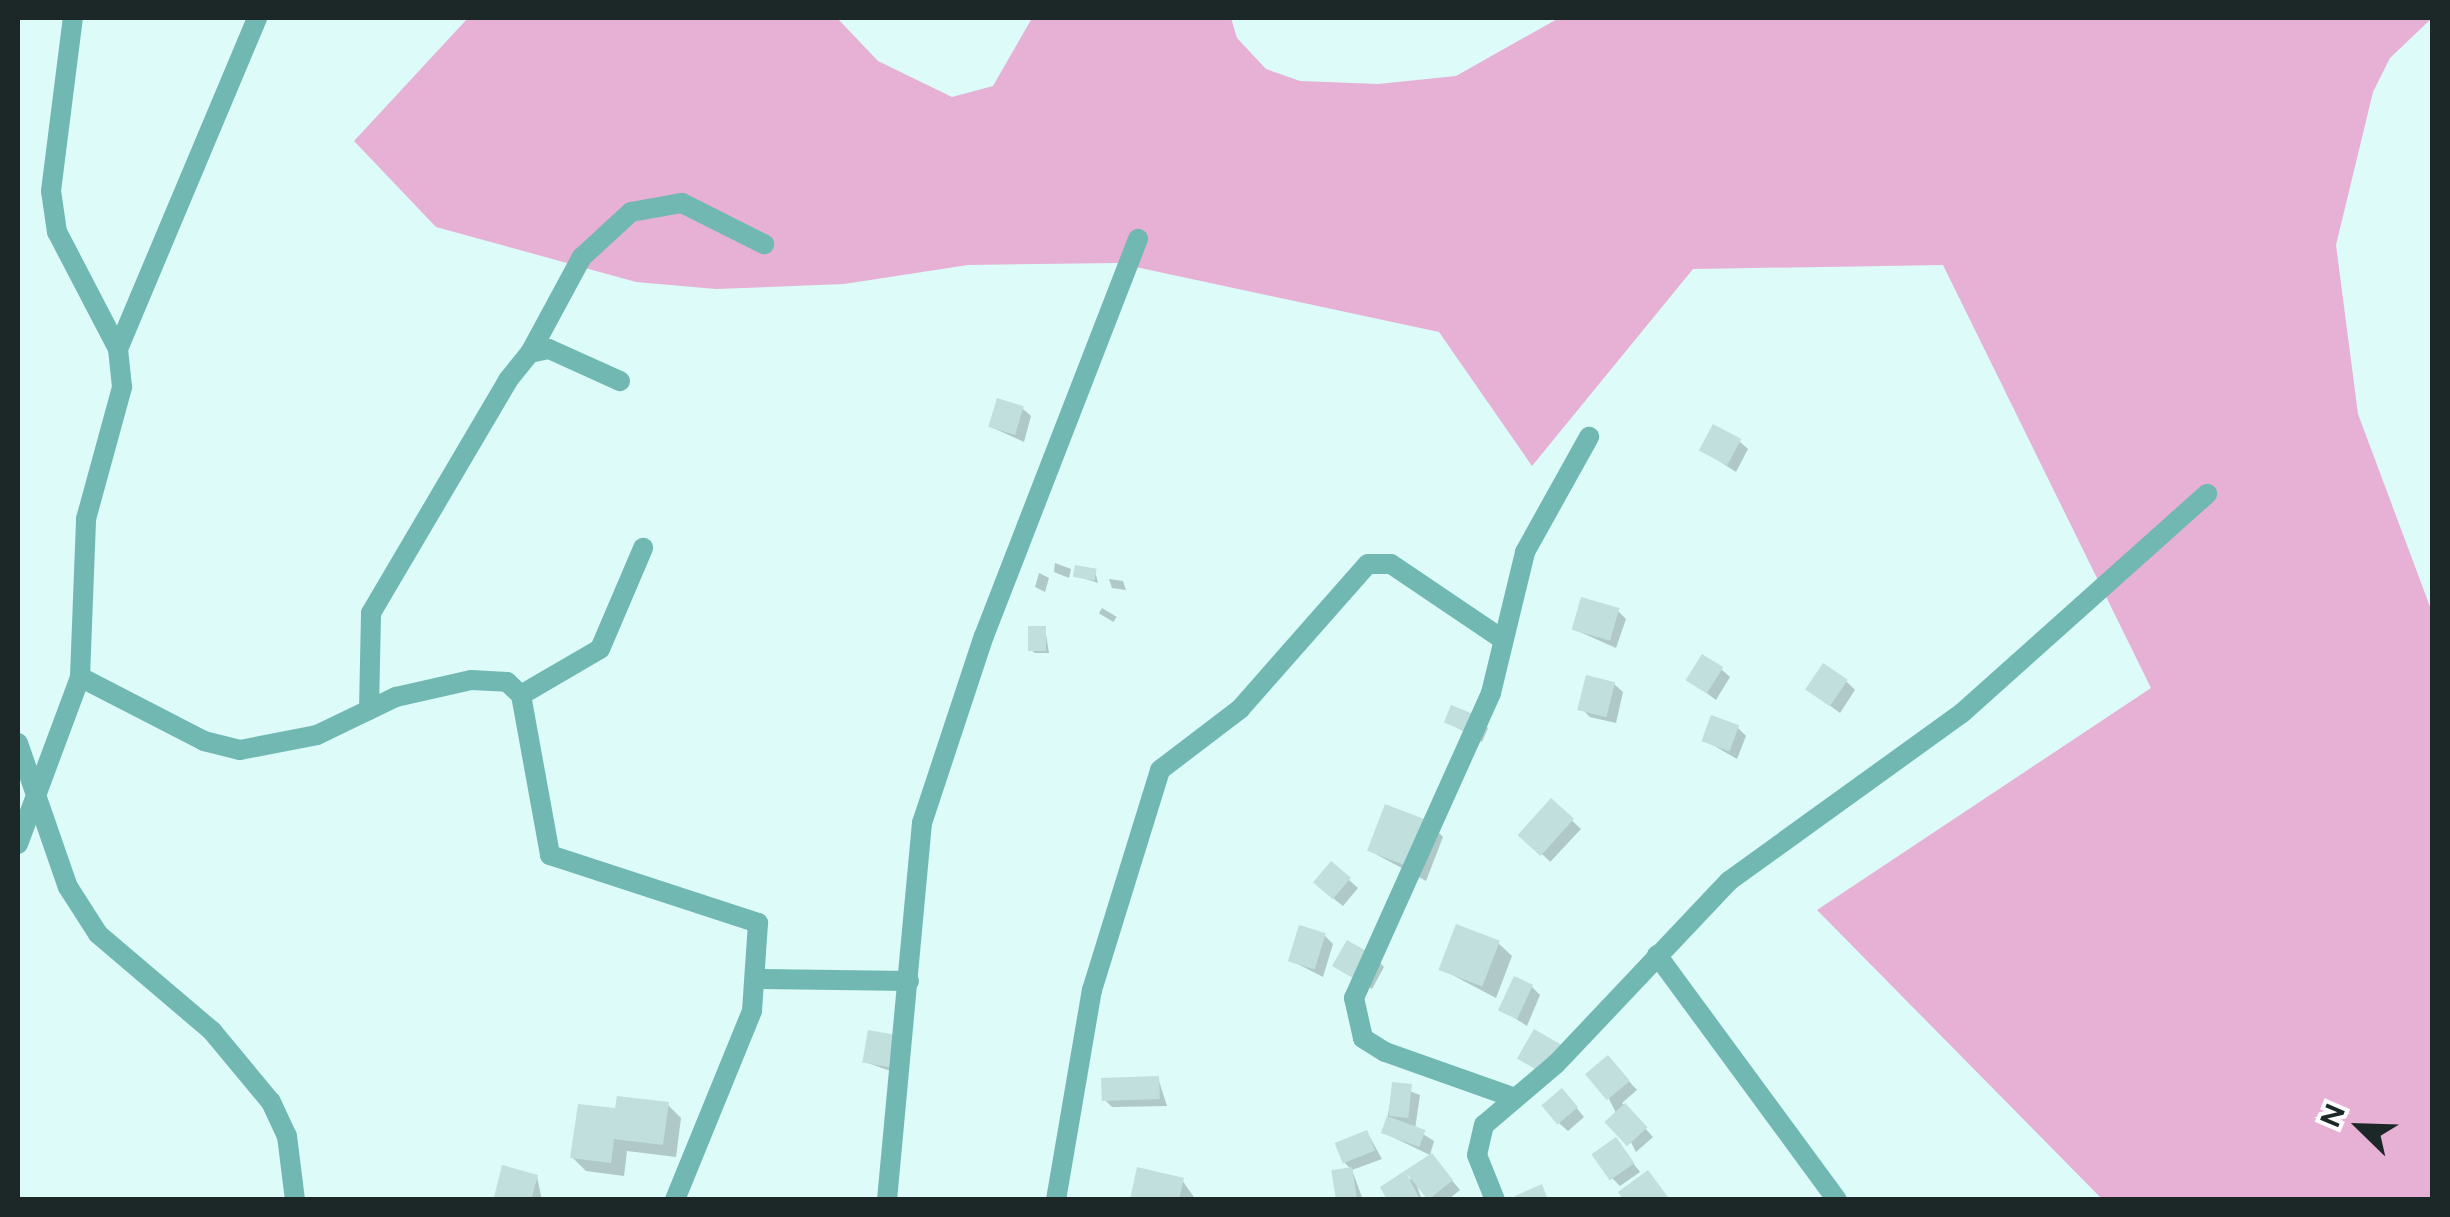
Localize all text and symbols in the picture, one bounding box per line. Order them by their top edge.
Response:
north arrow [2310,1077,2410,1177]
text: N [2313,1099,2352,1132]

